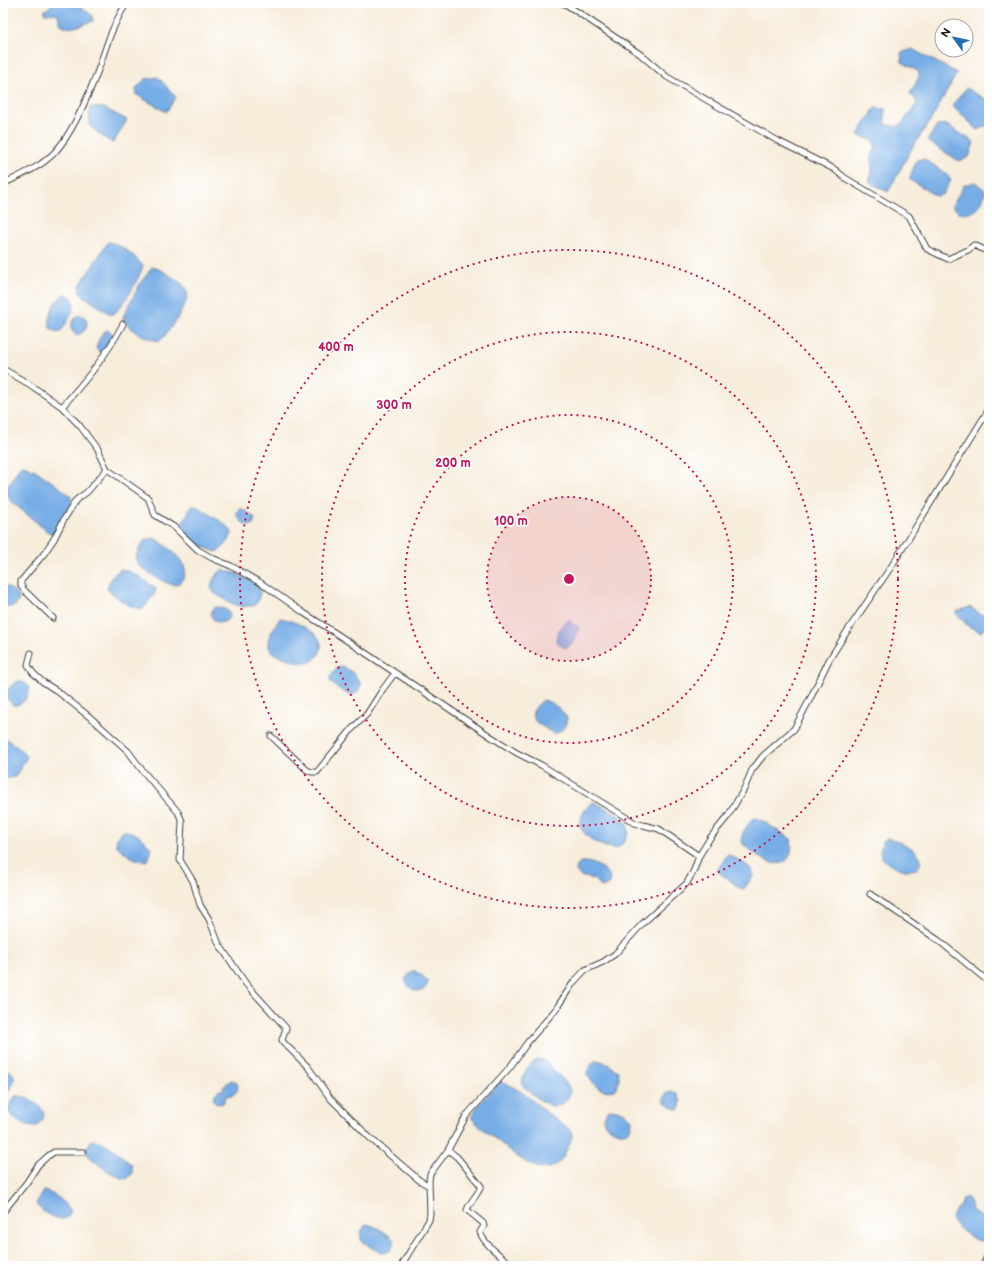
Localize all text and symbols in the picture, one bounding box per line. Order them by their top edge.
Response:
north arrow [934,18,974,58]
text: N [938,26,954,40]
text: 400 m [318,340,354,355]
text: 300 m [376,398,412,413]
text: 200 m [435,456,471,471]
text: 100 m [494,514,528,529]
centre of rings [562,572,576,586]

